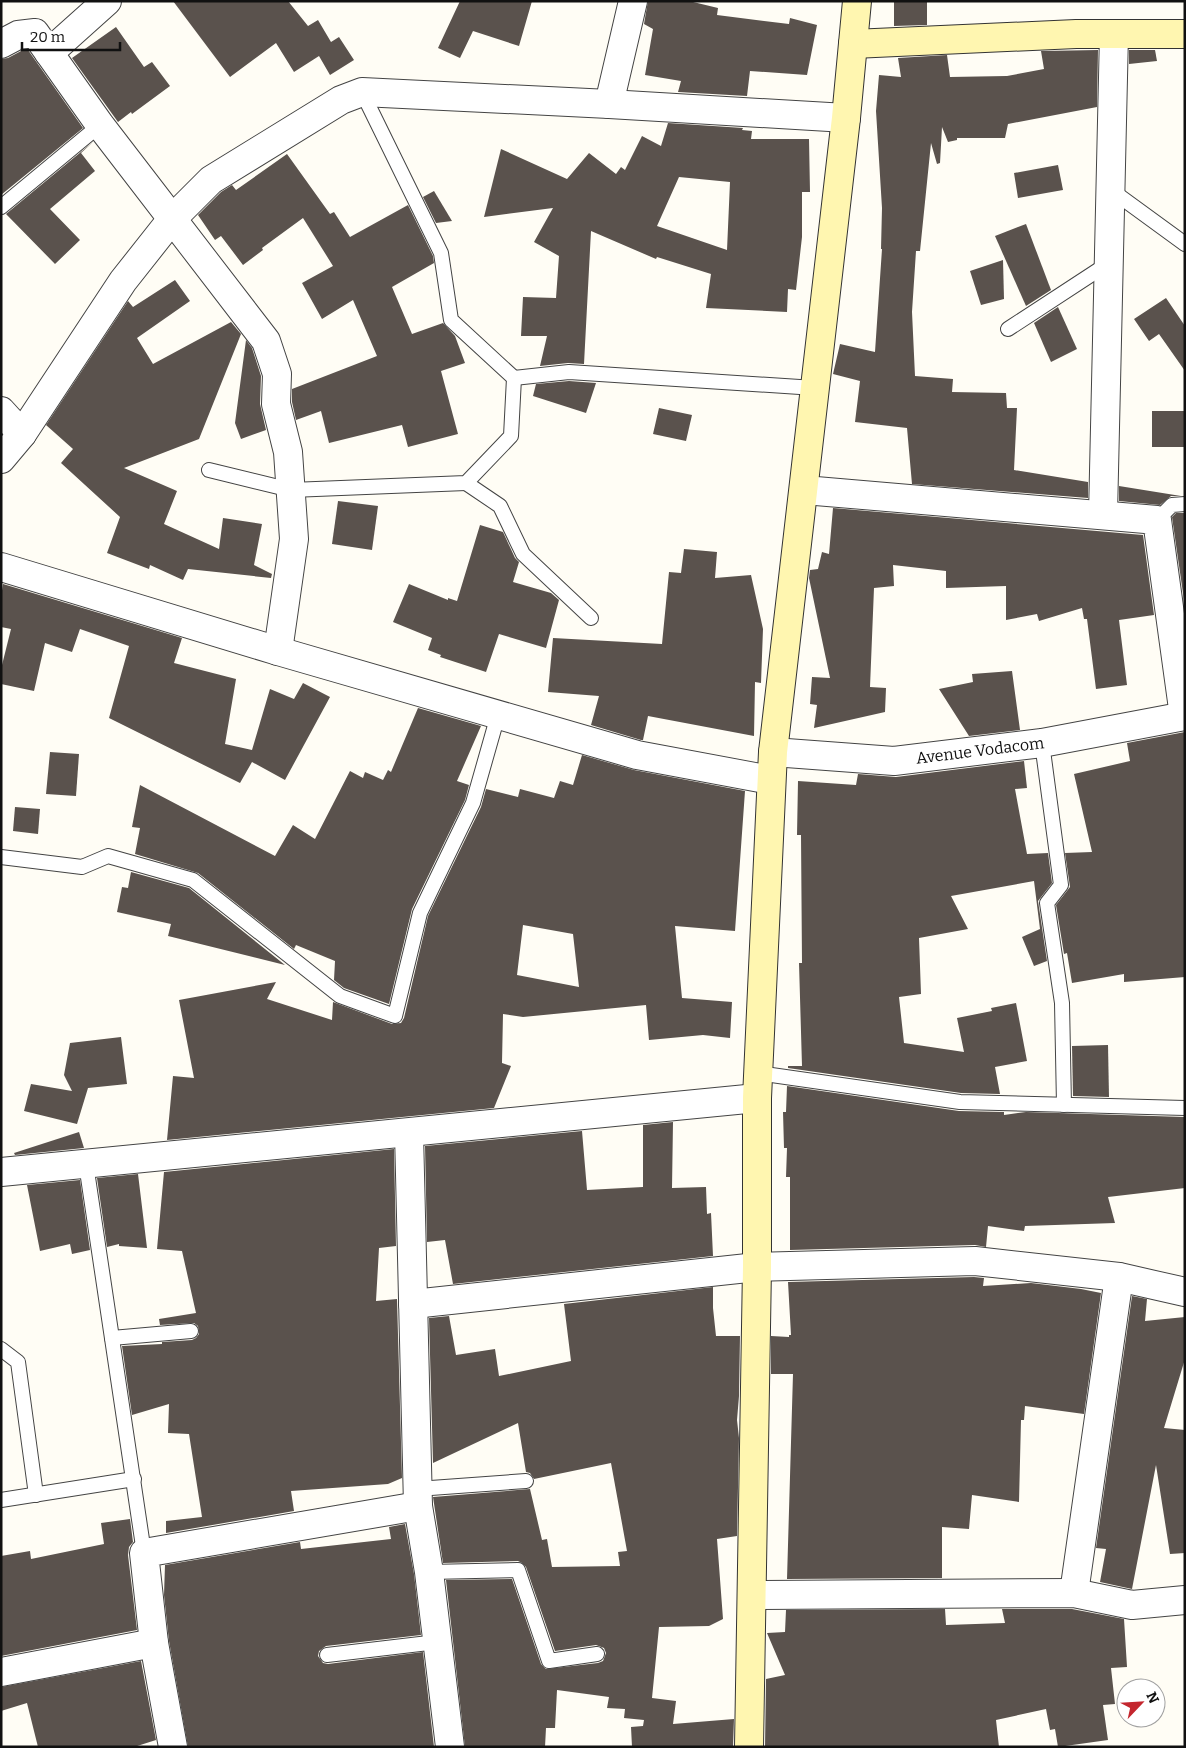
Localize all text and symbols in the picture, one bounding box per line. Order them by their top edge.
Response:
scale bar [22,20,120,52]
text: 20 m [30,28,66,46]
street label: Avenue Vodacom [915,733,1045,768]
north arrow [1116,1678,1166,1728]
text: N [1142,1689,1162,1706]

